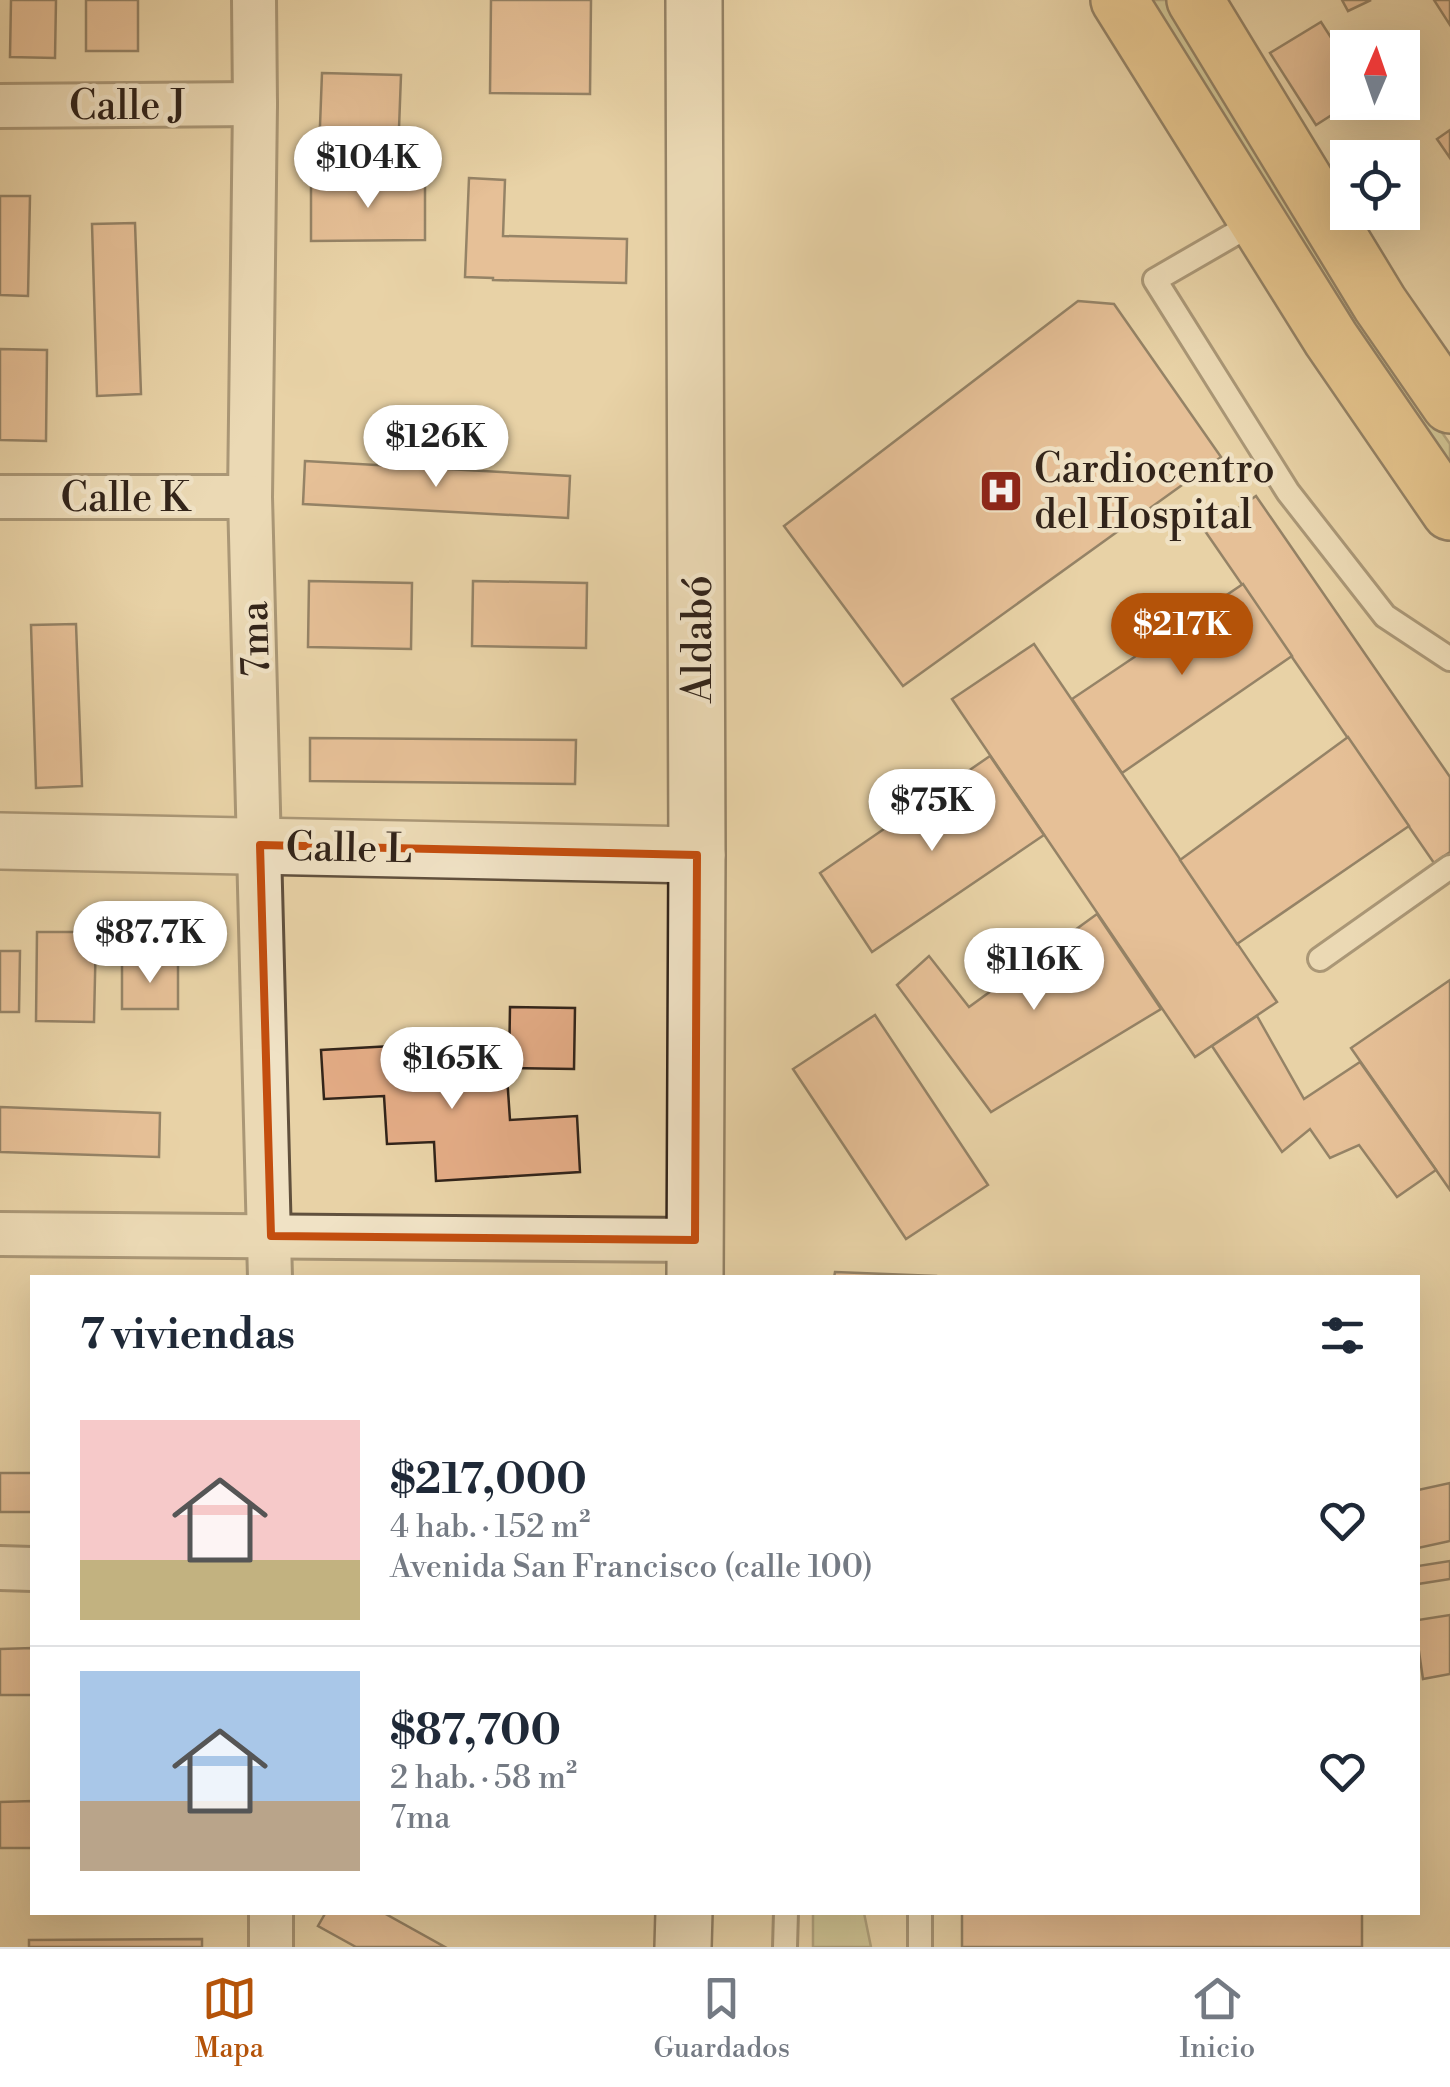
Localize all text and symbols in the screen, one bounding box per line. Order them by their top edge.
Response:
north arrow [1330,30,1420,120]
map controls [1330,30,1420,230]
street label: Calle J [69,82,187,132]
pin: $104K [298,126,438,211]
text: $104K [316,138,420,178]
button: locate [1330,140,1420,230]
pin: $126K [366,405,506,490]
text: $126K [385,417,487,457]
place label: Cardiocentro del Hospital [1034,445,1275,541]
hospital icon: Cardiocentro del Hospital [978,468,1024,514]
street label: Calle K [61,474,192,524]
street label: Aldabó [674,575,724,704]
pin: $217K [1112,593,1252,678]
street label: 7ma [230,600,282,678]
text: $217K [1133,605,1231,645]
pin: $75K [873,769,991,854]
text: $75K [891,781,973,821]
street label: Calle L [285,823,413,875]
pin: $87.7K [69,901,231,986]
text: $87.7K [95,913,205,953]
pin: $116K [964,928,1104,1013]
text: $116K [986,940,1082,980]
pin: $165K [382,1027,522,1112]
text: $165K [402,1039,502,1079]
icon: filters [1315,1308,1370,1363]
text: 7 viviendas [80,1309,295,1362]
text: $217,000 [390,1454,587,1507]
icon: home [160,1460,280,1580]
icon: heart [1315,1493,1370,1548]
text: 4 hab. · 152 m² [390,1507,590,1547]
text: Avenida San Francisco (calle 100) [390,1547,873,1587]
text: $87,700 [390,1705,561,1758]
icon: home [160,1711,280,1831]
icon: heart [1315,1744,1370,1799]
text: 2 hab. · 58 m² [390,1758,577,1798]
text: 7ma [390,1798,450,1838]
tab: Mapa [195,1971,264,2066]
tab: Guardados [653,1971,790,2066]
tab: Inicio [1180,1971,1255,2066]

